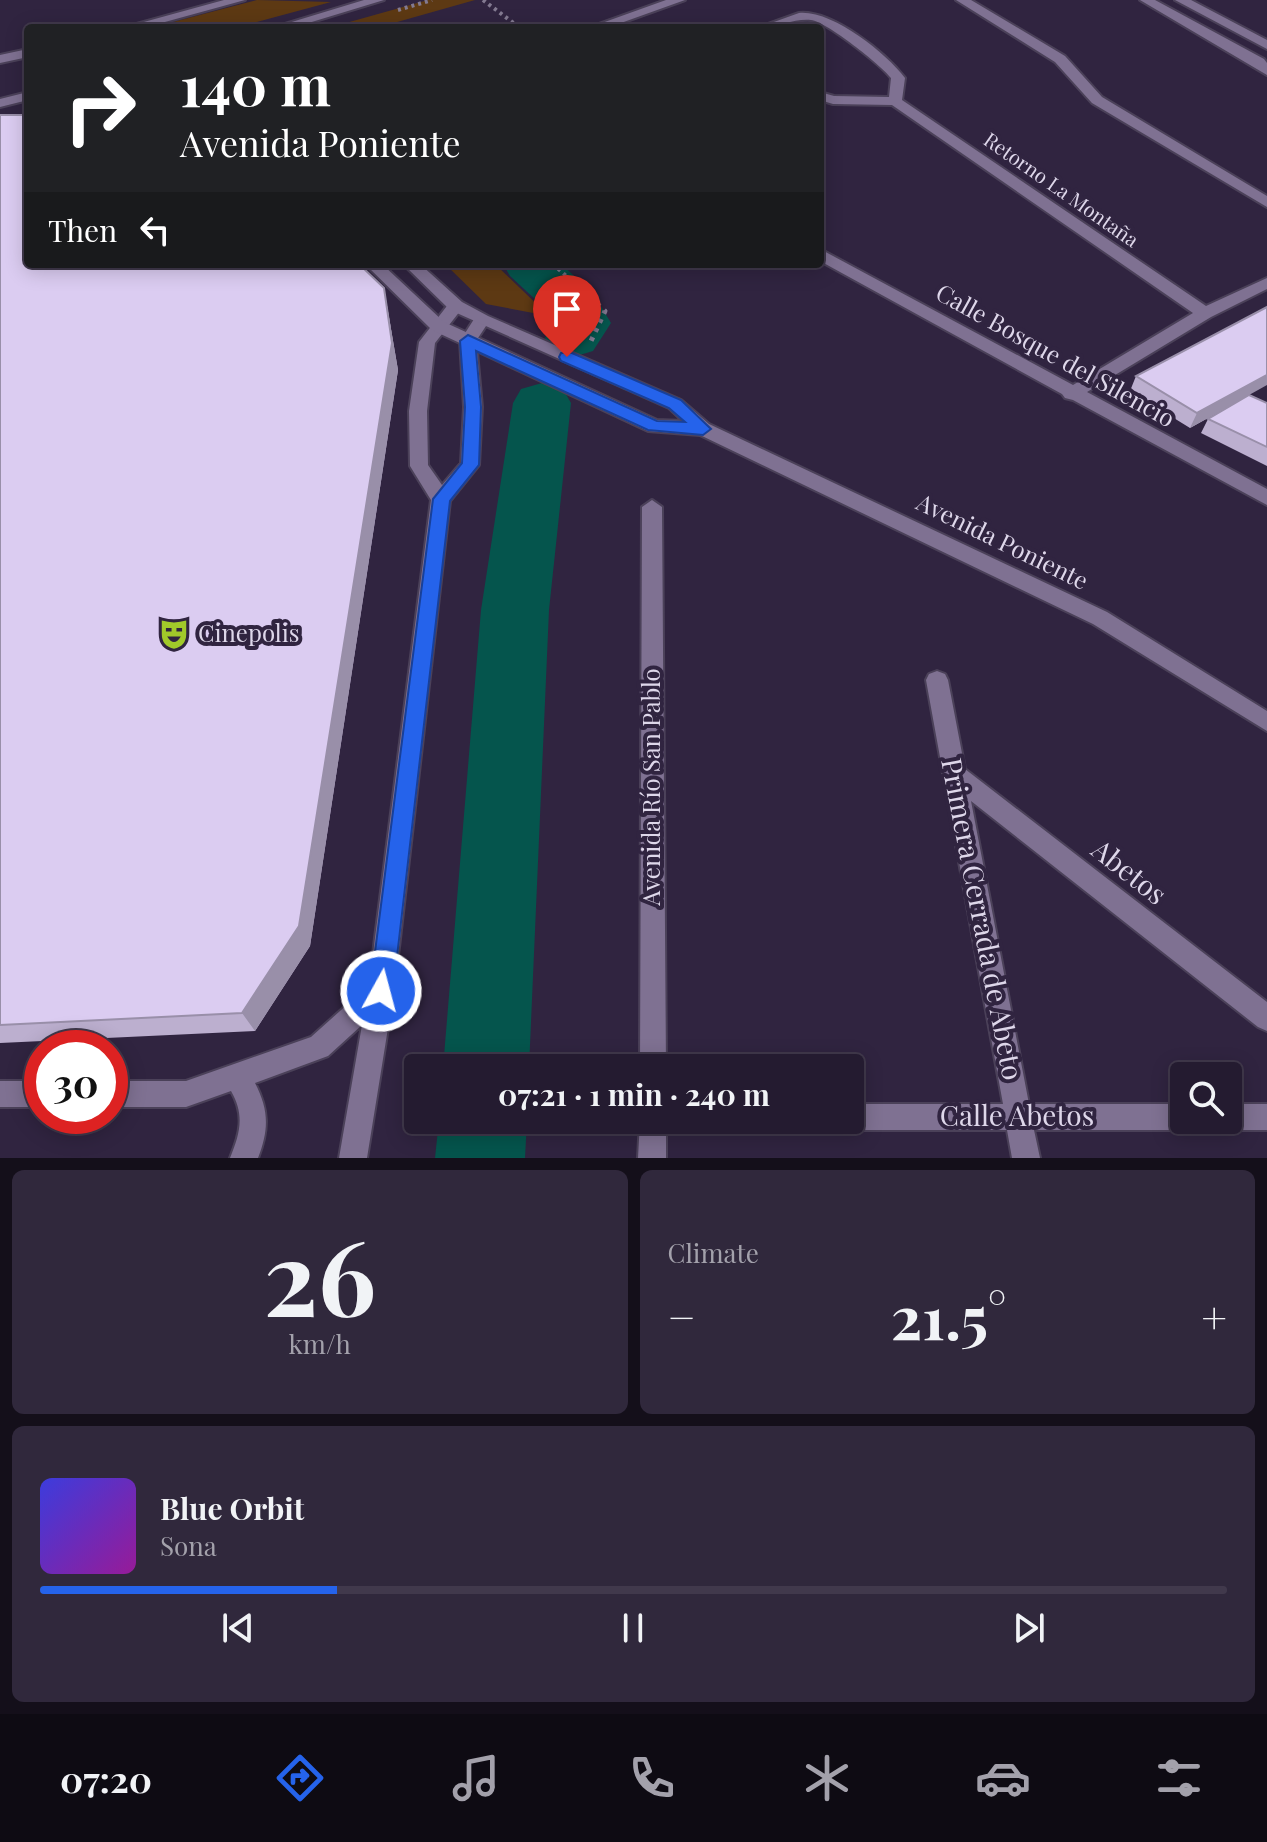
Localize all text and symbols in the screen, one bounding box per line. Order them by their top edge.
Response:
text: 140 m [180,46,331,121]
icon: right [48,56,152,160]
text: Avenida Poniente [180,118,461,166]
street label: Retorno La Montaña [979,125,1145,252]
icon: left [133,208,177,252]
text: Then [48,210,117,250]
pin [533,275,601,357]
street label: Calle Bosque del Silencio [931,275,1181,433]
icon: arrive [545,287,589,331]
street label: Avenida Poniente [911,484,1094,596]
place label: Cinepolis [198,616,300,648]
theatre icon: Cinepolis [157,617,191,651]
street label: Avenida Río San Pablo [634,668,666,907]
street label: Primera Cerrada de Abeto [934,754,1033,1083]
street label: Abetos [1084,829,1175,912]
position arrow [339,949,423,1033]
speed limit sign: 30 [24,1030,128,1134]
map controls [1170,1062,1242,1134]
button: search [1170,1062,1242,1134]
text: 07:21 · 1 min · 240 m [498,1074,770,1114]
street label: Calle Abetos [940,1096,1094,1133]
text: 26 [263,1204,376,1343]
text: Climate [668,1235,759,1270]
text: 21.5° [891,1275,1006,1355]
text: − [668,1286,696,1345]
text: + [1201,1286,1227,1345]
text: km/h [289,1326,351,1361]
text: Blue Orbit [160,1488,304,1528]
text: Sona [160,1528,217,1563]
icon: previous [216,1606,260,1650]
icon: pause [611,1606,655,1650]
icon: next [1007,1606,1051,1650]
icon: directions [272,1750,328,1806]
icon: music [448,1750,504,1806]
icon: phone [624,1750,680,1806]
icon: climate [799,1750,855,1806]
icon: car [975,1750,1031,1806]
icon: filters [1151,1750,1207,1806]
text: 07:20 [60,1754,152,1802]

